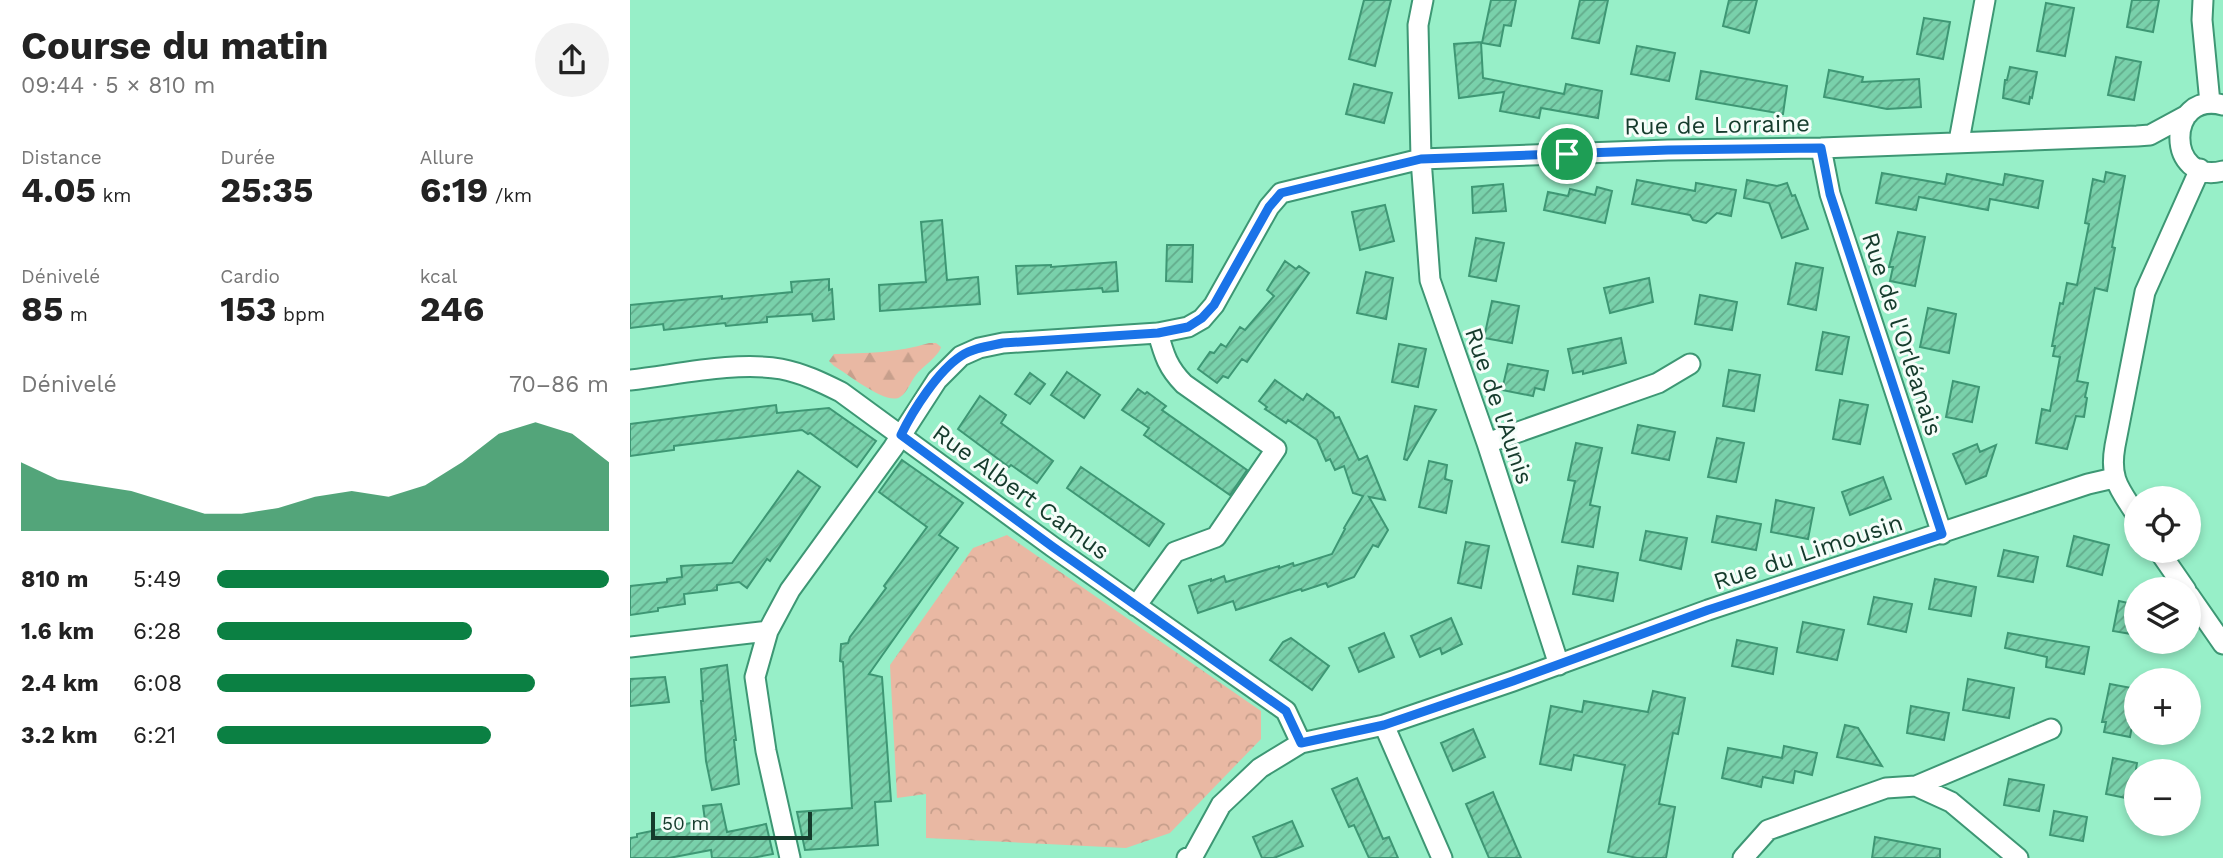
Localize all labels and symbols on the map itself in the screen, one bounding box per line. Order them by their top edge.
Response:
street label: Rue de Lorraine [1624,109,1810,141]
pin [1537,124,1597,184]
street label: Rue de l'Orléanais [1856,229,1948,439]
street label: Rue de l'Aunis [1459,324,1539,488]
street label: Rue Albert Camus [927,419,1115,565]
street label: Rue du Limousin [1710,508,1906,596]
scale bar [651,809,812,841]

